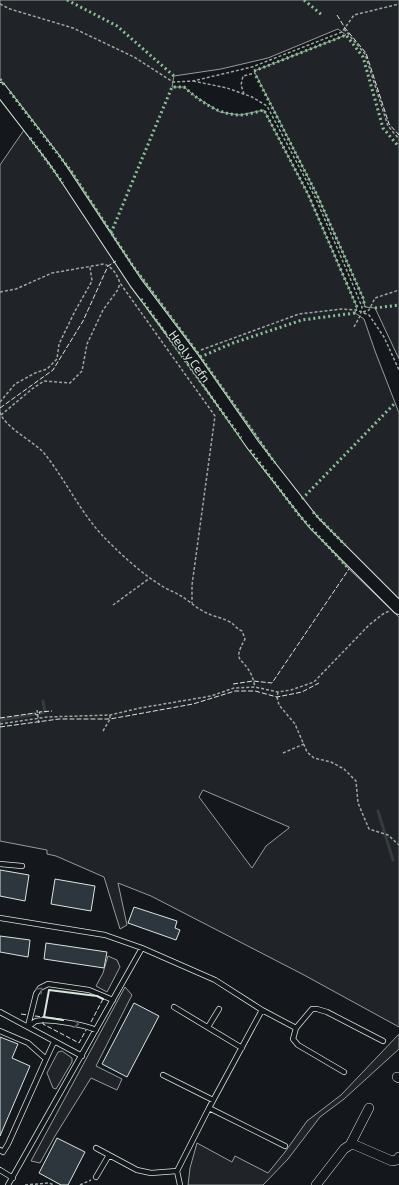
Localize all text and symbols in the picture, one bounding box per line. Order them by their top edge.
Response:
street label: Heol y Cefn [167,327,213,385]
one-way arrow [36,987,43,995]
one-way arrow [73,1019,79,1028]

